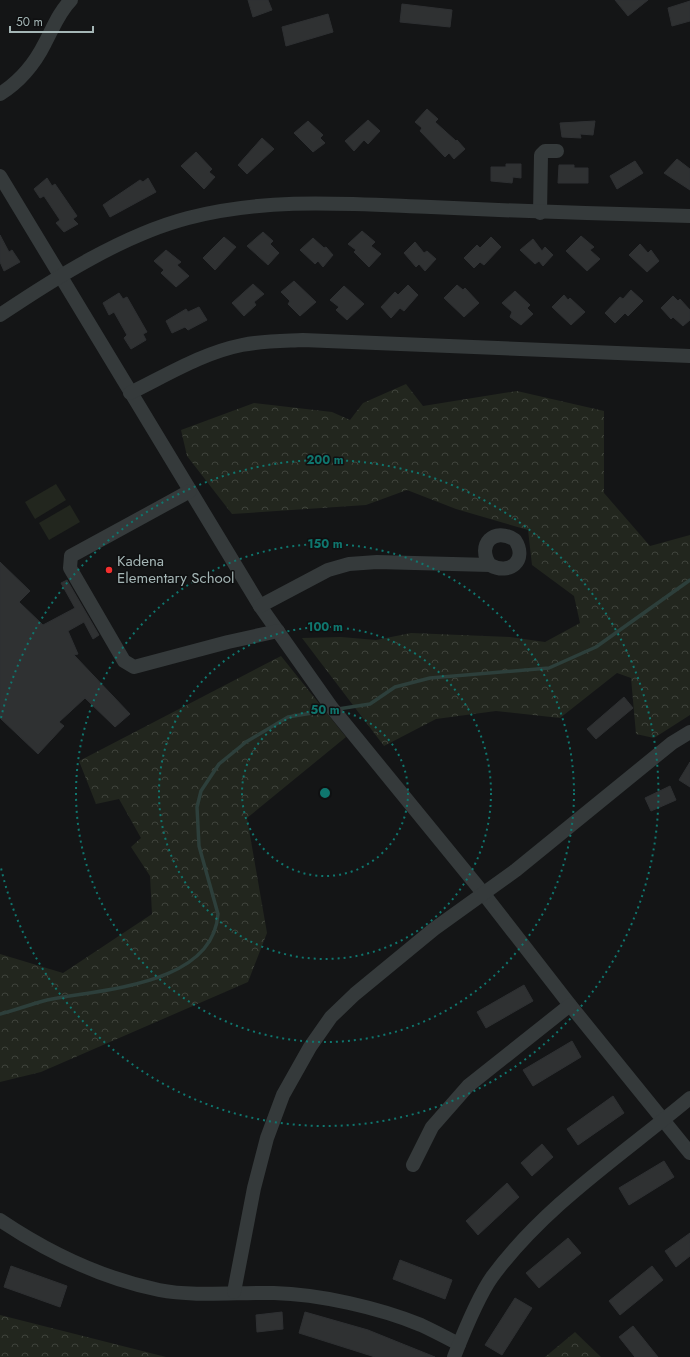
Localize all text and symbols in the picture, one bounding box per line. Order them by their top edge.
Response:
scale bar [10,8,93,34]
text: 50 m [16,13,43,31]
text: 200 m [306,451,344,469]
text: 150 m [307,535,343,553]
place label: Kadena Elementary School [117,550,234,589]
marker: Kadena Elementary School [104,565,114,575]
text: 100 m [307,618,343,636]
text: 50 m [310,701,340,719]
centre of rings [318,786,332,800]

